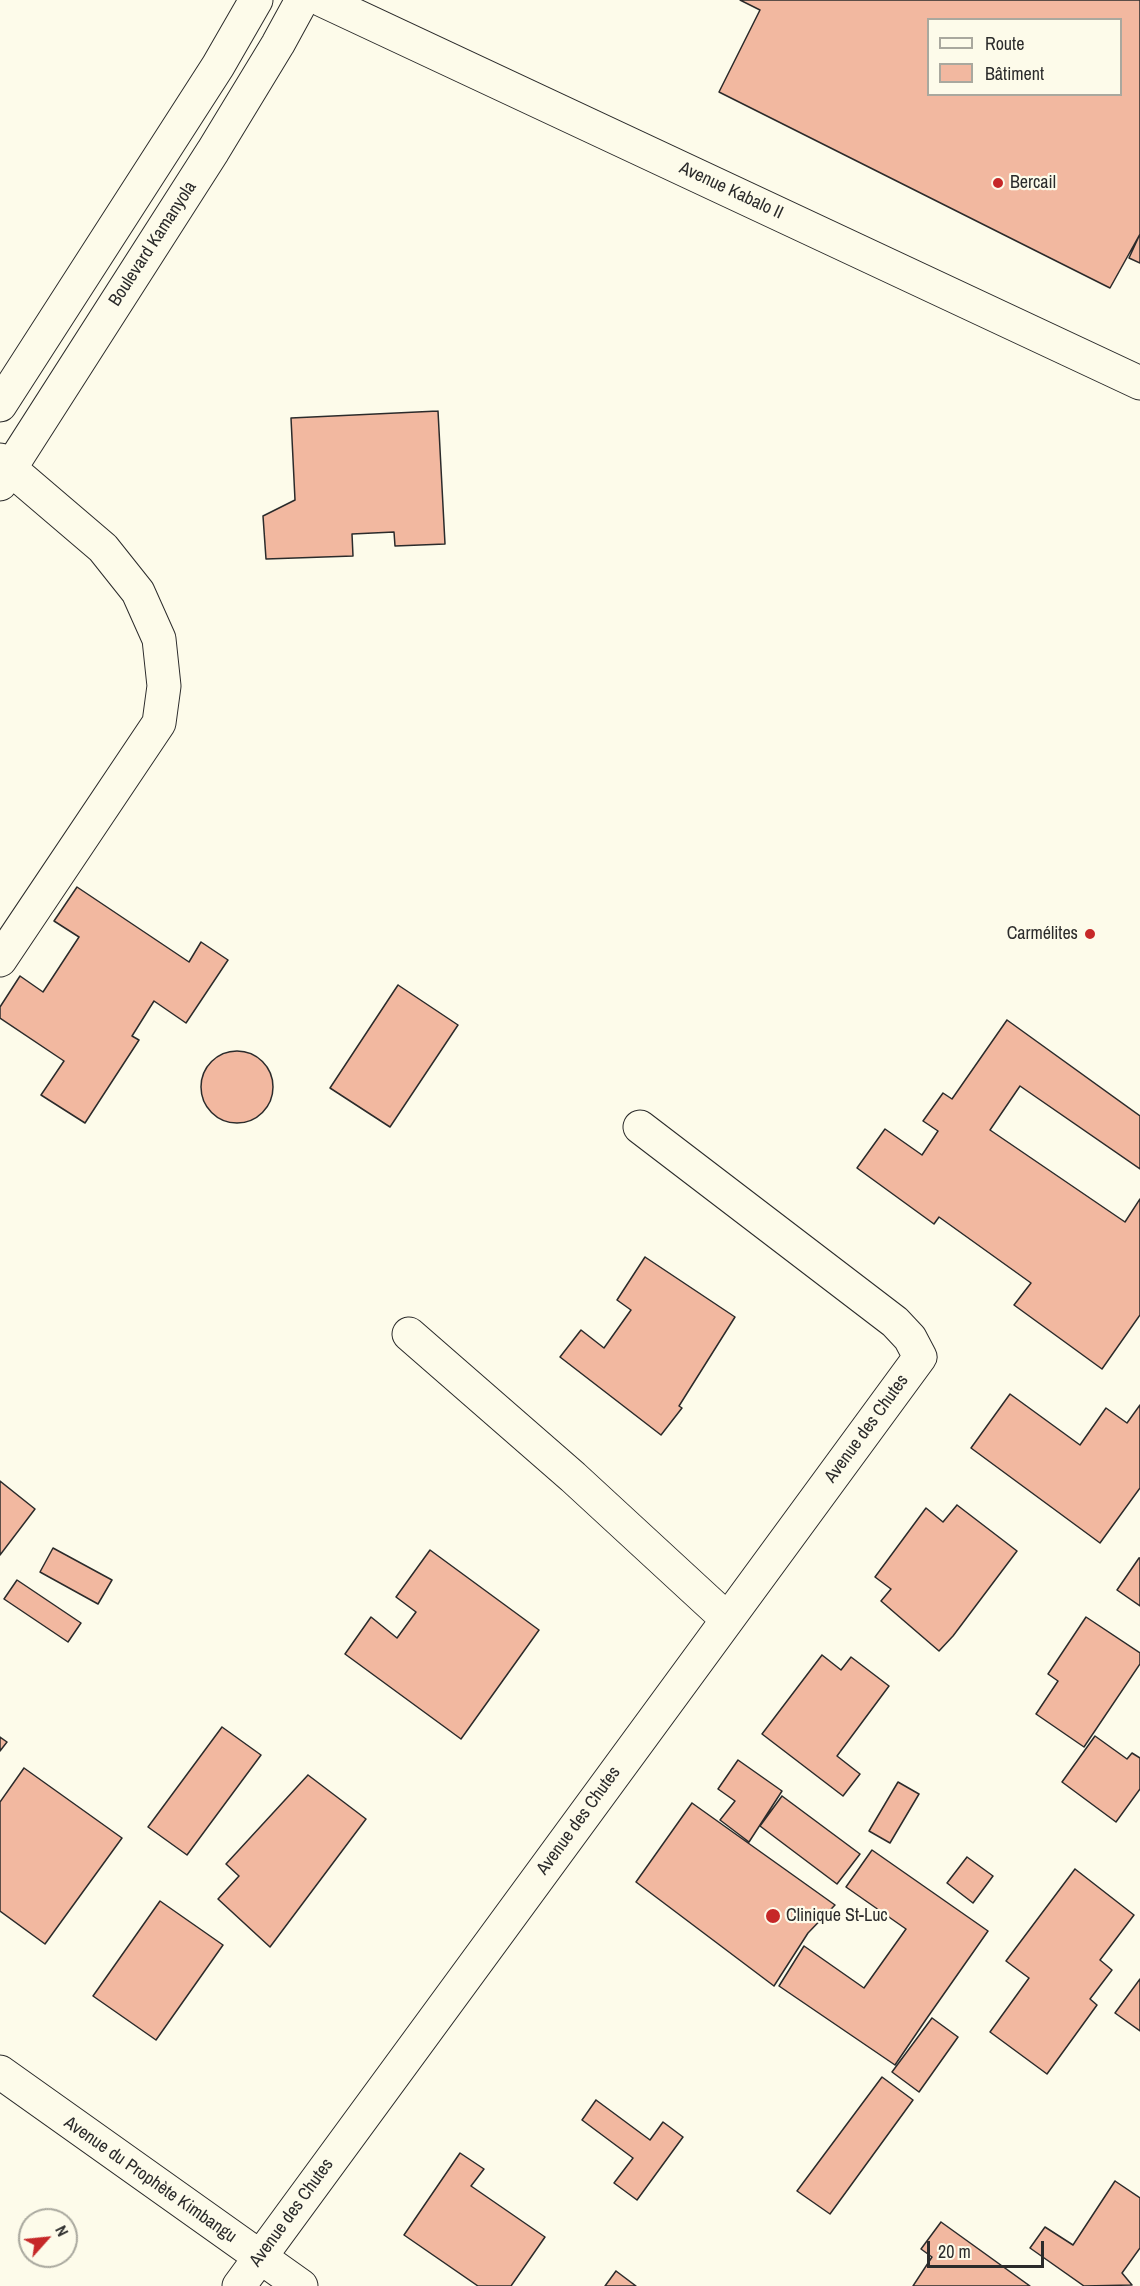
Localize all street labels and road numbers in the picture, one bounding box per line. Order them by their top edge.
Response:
street label: Avenue Kabalo II [676,158,786,224]
street label: Boulevard Kamanyola [105,178,201,310]
street label: Avenue des Chutes [820,1371,914,1487]
street label: Avenue des Chutes [532,1763,626,1879]
street label: Avenue du Prophète Kimbangu [60,2112,240,2248]
street label: Avenue des Chutes [245,2155,339,2271]

